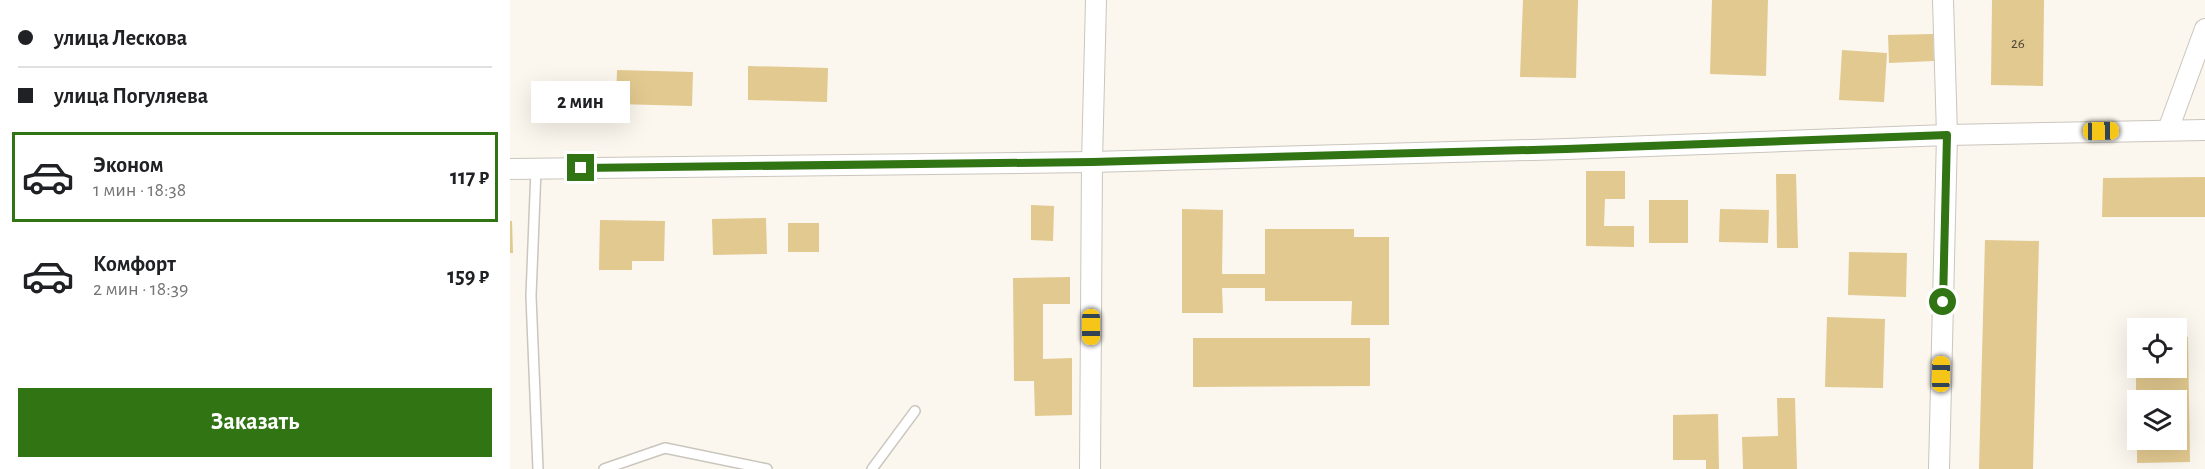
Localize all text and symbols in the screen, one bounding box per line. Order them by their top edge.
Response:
text: улица Лескова [54,27,187,49]
house number: 26 [2011,36,2025,51]
callout: 2 мин [532,81,631,123]
text: улица Погуляева [54,85,208,107]
text: 2 мин [557,92,604,112]
car [2083,122,2119,140]
icon: car [21,150,75,204]
text: Эконом [93,154,164,176]
route end [567,154,594,181]
text: 117 ₽ [450,166,489,188]
text: 1 мин · 18:38 [93,180,186,200]
icon: car [21,249,75,303]
text: Комфорт [93,253,176,275]
text: 159 ₽ [447,265,489,287]
text: 2 мин · 18:39 [93,279,188,299]
route start [1929,288,1956,315]
car [1082,309,1100,345]
map controls [2127,318,2187,450]
button: locate [2127,318,2187,378]
car [1932,356,1950,392]
button: Заказать [18,388,492,457]
button: layers [2127,390,2187,450]

